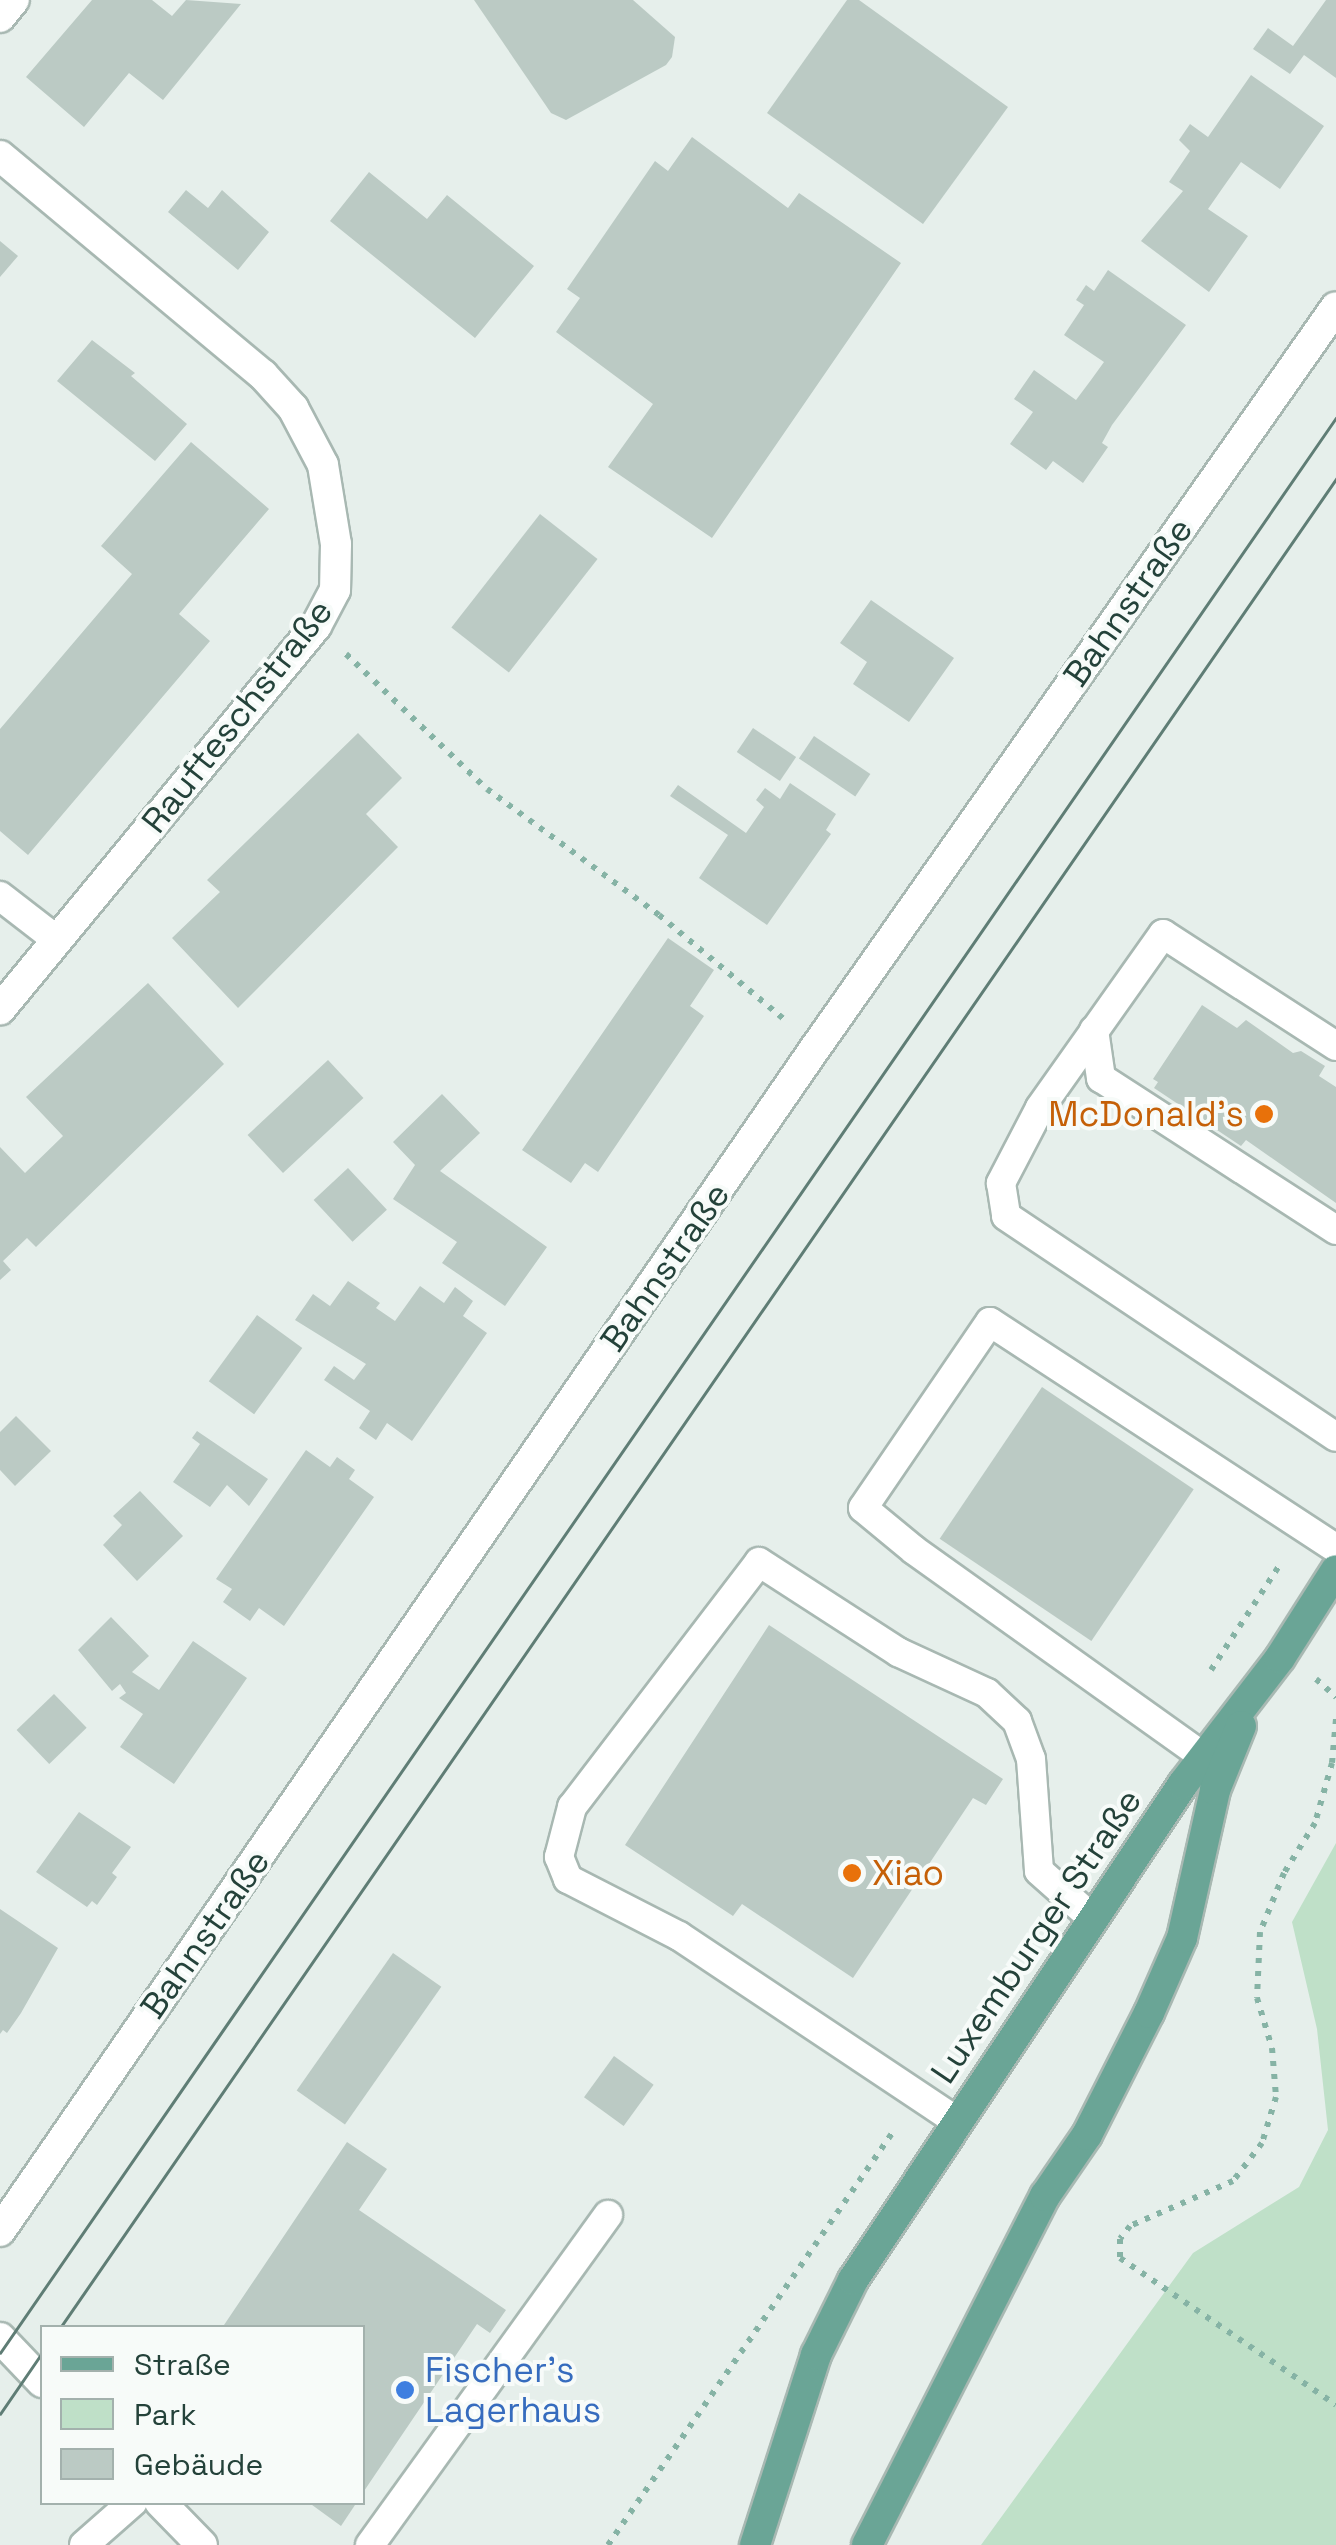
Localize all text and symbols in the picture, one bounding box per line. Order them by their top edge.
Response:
street label: Bahnstraße [1055,510,1201,694]
street label: Raufteschstraße [133,591,341,841]
place label: McDonald's [1048,1093,1244,1135]
marker: McDonald's [1253,1103,1275,1125]
street label: Bahnstraße [592,1175,738,1359]
street label: Luxemburger Straße [922,1781,1150,2091]
street label: Bahnstraße [132,1842,278,2026]
place label: Xiao [872,1852,944,1894]
marker: Xiao [841,1862,863,1884]
legend [40,2325,365,2505]
text: Straße [134,2345,231,2384]
place label: Fischer’s Lagerhaus [425,2349,601,2431]
marker: Fischer’s Lagerhaus [394,2379,416,2401]
text: Park [134,2395,196,2434]
text: Gebäude [134,2445,263,2484]

